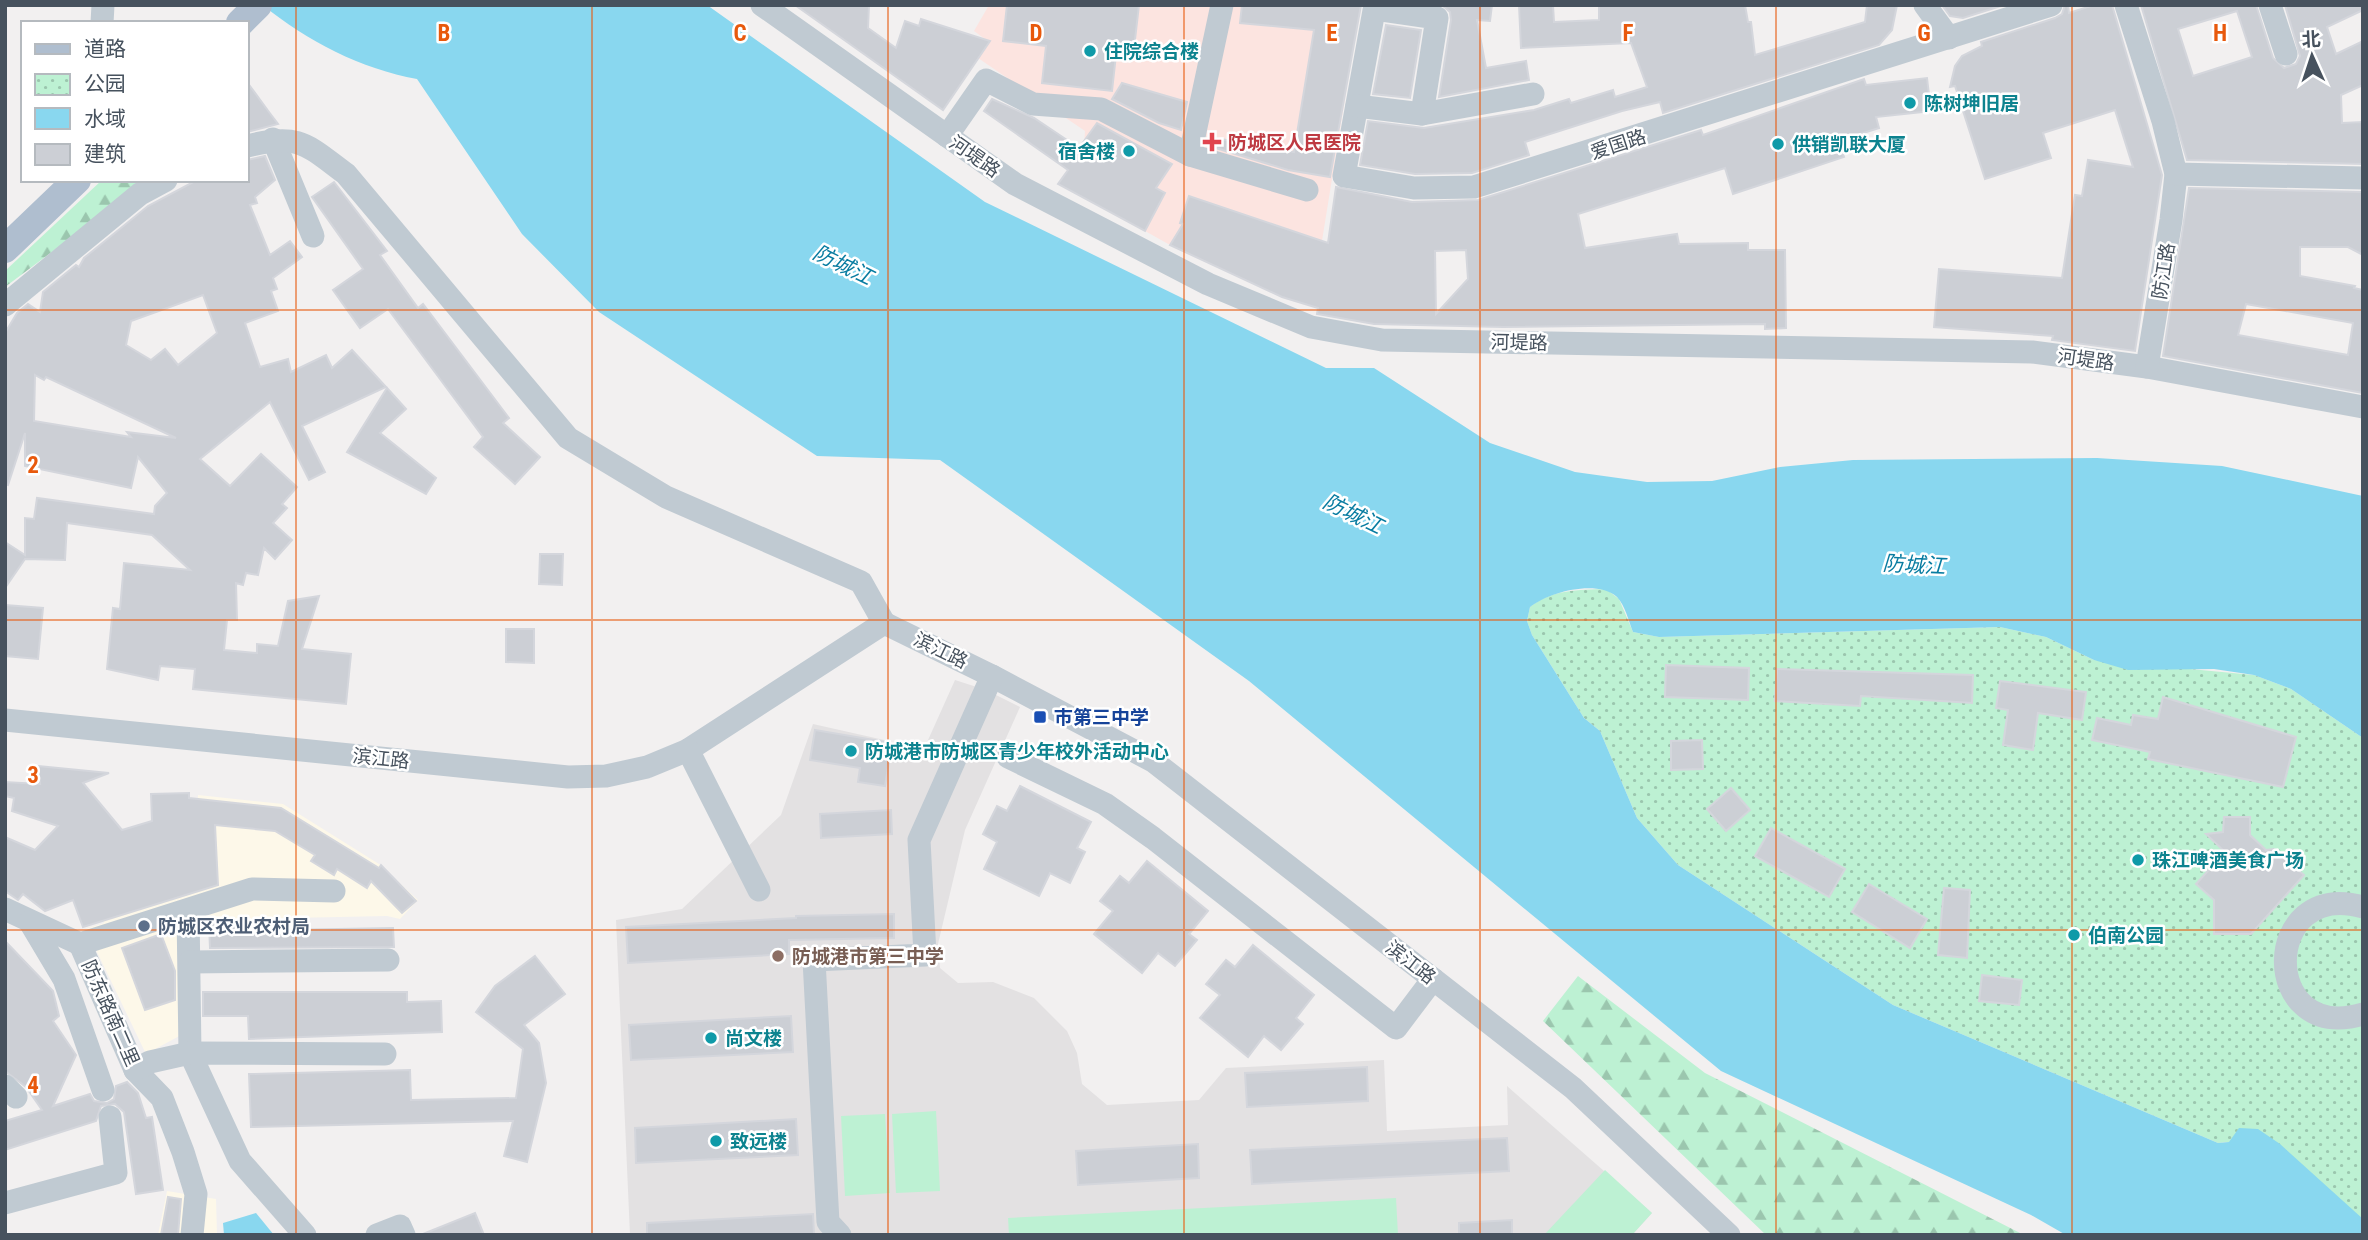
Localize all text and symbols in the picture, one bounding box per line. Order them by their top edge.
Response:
text: B [438,20,450,47]
text: C [733,20,747,47]
text: D [1030,20,1043,47]
text: E [1326,20,1338,47]
text: F [1623,20,1634,47]
text: G [1917,20,1931,47]
text: H [2213,20,2227,47]
legend [21,21,248,182]
north arrow [2277,21,2347,91]
text: 北 [2301,28,2321,52]
text: 道路 [84,37,126,61]
place label: 住院综合楼 [1104,40,1199,63]
marker: 住院综合楼 [1082,43,1098,59]
text: 公园 [84,72,126,96]
place label: 陈树坤旧居 [1924,92,2019,115]
marker: 陈树坤旧居 [1902,95,1918,111]
text: 水域 [84,107,126,131]
street label: 爱国路 [1587,125,1649,164]
street label: 河堤路 [945,131,1005,182]
place label: 防城区人民医院 [1228,131,1361,154]
marker: 防城区人民医院 [1202,132,1222,152]
place label: 供销凯联大厦 [1792,133,1906,156]
marker: 供销凯联大厦 [1770,136,1786,152]
place label: 宿舍楼 [1058,140,1115,163]
text: 建筑 [84,142,126,166]
marker: 宿舍楼 [1121,143,1137,159]
water label: 防城江 [809,240,878,290]
street label: 防江路 [2148,241,2179,301]
street label: 河堤路 [1490,331,1548,354]
street label: 河堤路 [2056,344,2116,375]
text: 2 [27,452,39,479]
water label: 防城江 [1319,489,1388,539]
water label: 防城江 [1882,551,1948,579]
street label: 滨江路 [910,628,971,673]
place label: 巿第三中学 [1054,706,1149,729]
marker: 巿第三中学 [1032,709,1048,725]
place label: 防城港市防城区青少年校外活动中心 [865,740,1169,763]
marker: 防城港市防城区青少年校外活动中心 [843,743,859,759]
street label: 滨江路 [351,744,411,773]
text: 3 [27,762,39,789]
place label: 珠江啤酒美食广场 [2152,849,2304,872]
marker: 珠江啤酒美食广场 [2130,852,2146,868]
place label: 防城区农业农村局 [158,915,310,938]
marker: 防城区农业农村局 [136,918,152,934]
place label: 伯南公园 [2088,924,2164,947]
marker: 伯南公园 [2066,927,2082,943]
street label: 滨江路 [1381,936,1440,989]
place label: 防城港市第三中学 [792,945,944,968]
marker: 防城港市第三中学 [770,948,786,964]
street label: 防东路南二里 [77,956,144,1070]
place label: 尚文楼 [725,1027,782,1050]
marker: 尚文楼 [703,1030,719,1046]
text: 4 [27,1072,39,1099]
place label: 致远楼 [730,1130,787,1153]
marker: 致远楼 [708,1133,724,1149]

